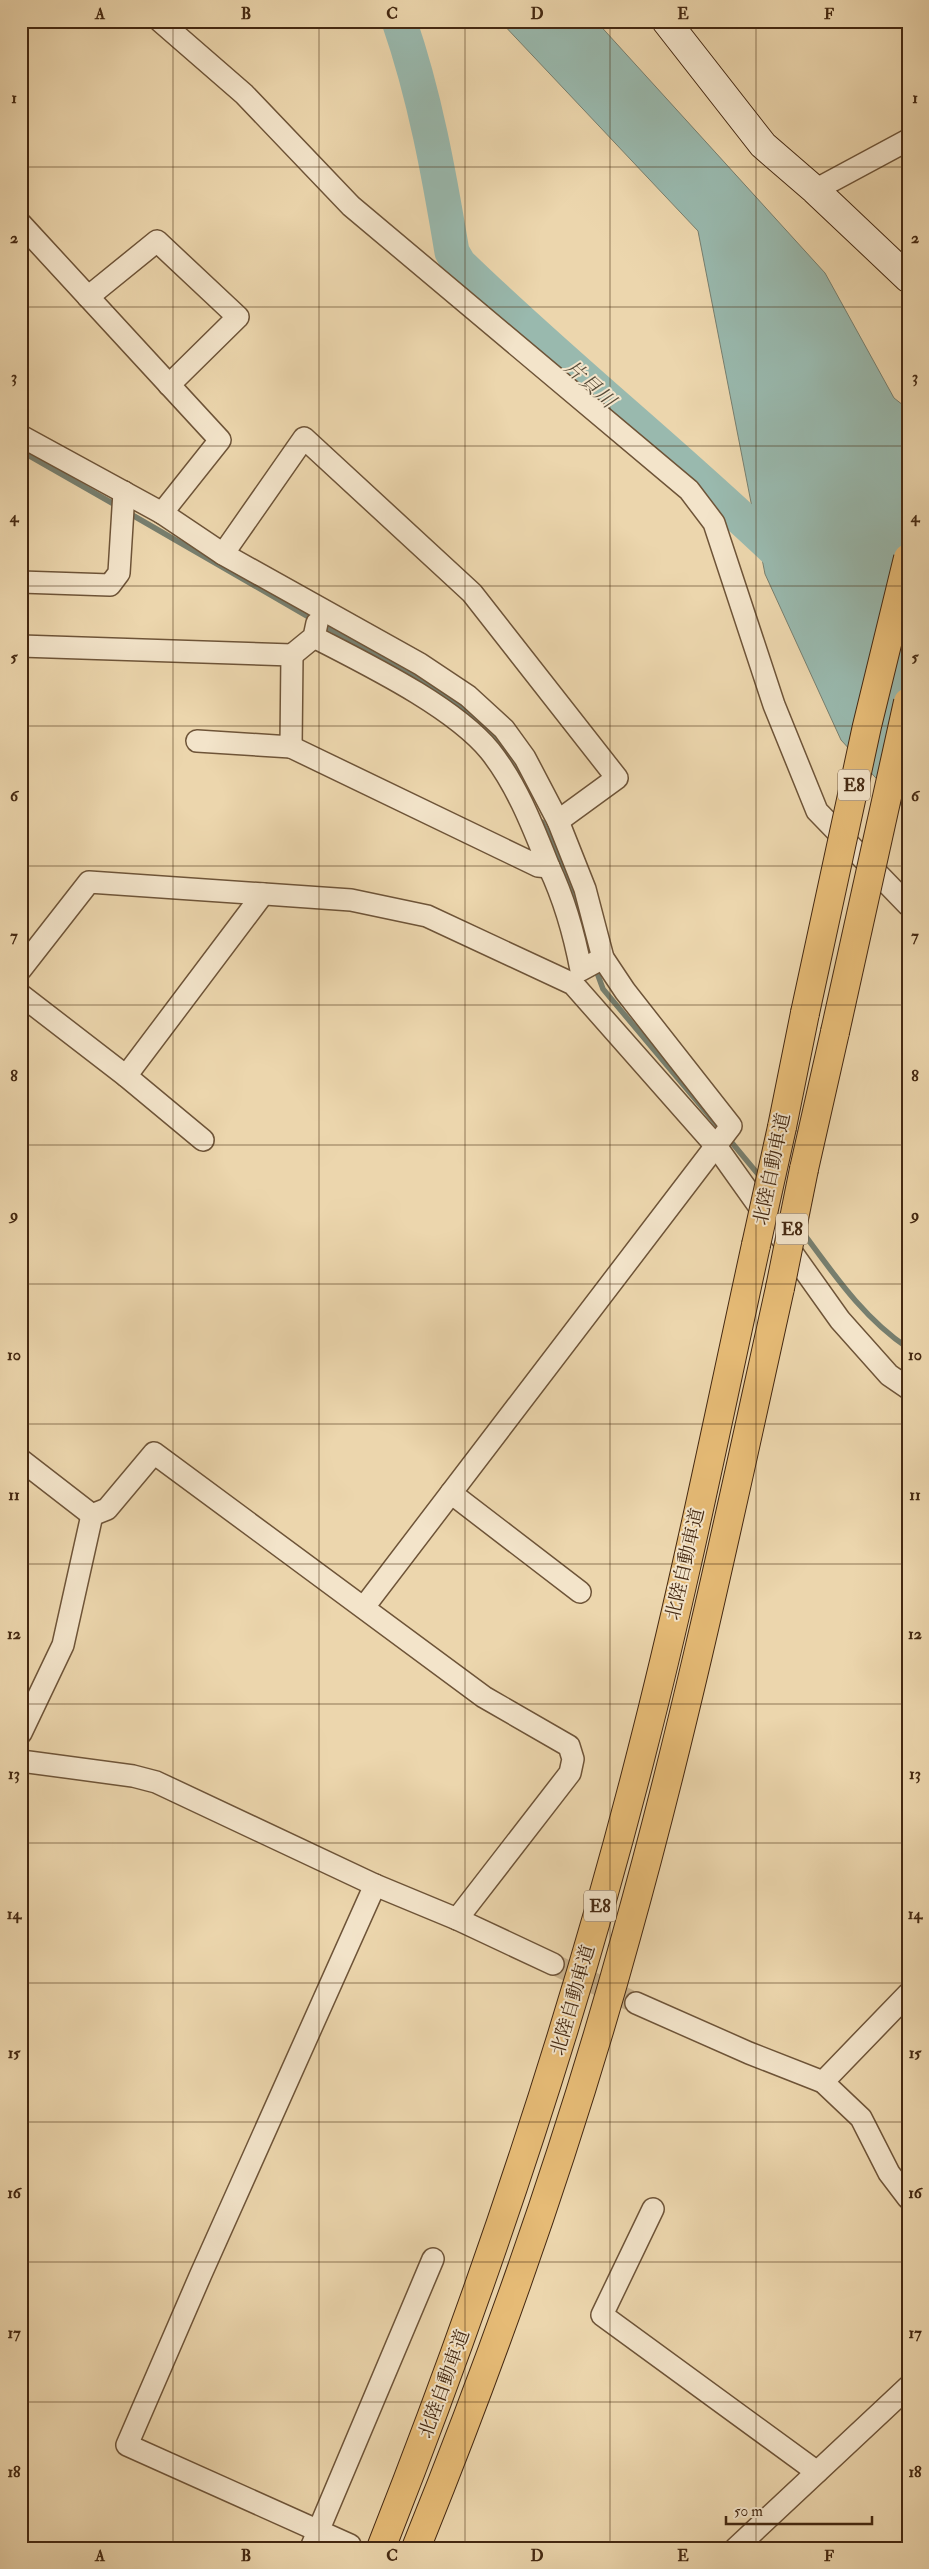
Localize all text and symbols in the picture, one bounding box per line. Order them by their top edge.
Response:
text: A [94,4,106,24]
text: B [241,4,251,24]
text: C [386,4,398,24]
text: D [530,4,544,24]
text: E [677,4,689,24]
text: F [824,4,834,24]
text: 1 [11,88,17,108]
text: 1 [912,88,918,108]
text: 2 [10,228,18,248]
text: 2 [911,228,919,248]
water label: 片貝川 [559,355,622,415]
text: 3 [11,367,17,387]
text: 3 [912,367,918,387]
text: 4 [9,507,20,527]
text: 4 [910,507,921,527]
text: 5 [10,647,18,667]
text: 5 [911,647,919,667]
road number: E8 [838,770,870,800]
text: 6 [10,786,20,806]
text: 6 [911,786,921,806]
text: 7 [10,926,18,946]
text: 7 [911,926,919,946]
text: 8 [10,1066,18,1086]
text: 8 [911,1066,919,1086]
street label: 北陸自動車道 [748,1111,796,1227]
text: 9 [8,1205,18,1225]
text: 9 [909,1205,919,1225]
road number: E8 [776,1214,808,1244]
text: 10 [7,1345,21,1365]
text: 10 [908,1345,922,1365]
text: 11 [8,1485,20,1505]
text: 11 [909,1485,921,1505]
street label: 北陸自動車道 [660,1506,710,1622]
text: 12 [7,1624,21,1644]
text: 12 [908,1624,922,1644]
text: 13 [8,1764,20,1784]
text: 13 [909,1764,921,1784]
road number: E8 [584,1890,616,1922]
text: 14 [7,1904,23,1924]
text: 14 [908,1904,924,1924]
street label: 北陸自動車道 [546,1942,600,2058]
text: 15 [8,2043,21,2063]
text: 15 [909,2043,922,2063]
text: 16 [7,2183,23,2203]
text: 16 [908,2183,924,2203]
text: 17 [7,2323,21,2343]
text: 17 [908,2323,922,2343]
street label: 北陸自動車道 [413,2326,475,2442]
text: 18 [7,2462,21,2482]
text: 18 [908,2462,922,2482]
scale bar [726,2494,873,2526]
text: 50 m [734,2502,763,2521]
text: A [94,2546,106,2566]
text: B [241,2546,251,2566]
text: C [386,2546,398,2566]
text: D [530,2546,544,2566]
text: E [677,2546,689,2566]
text: F [824,2546,834,2566]

